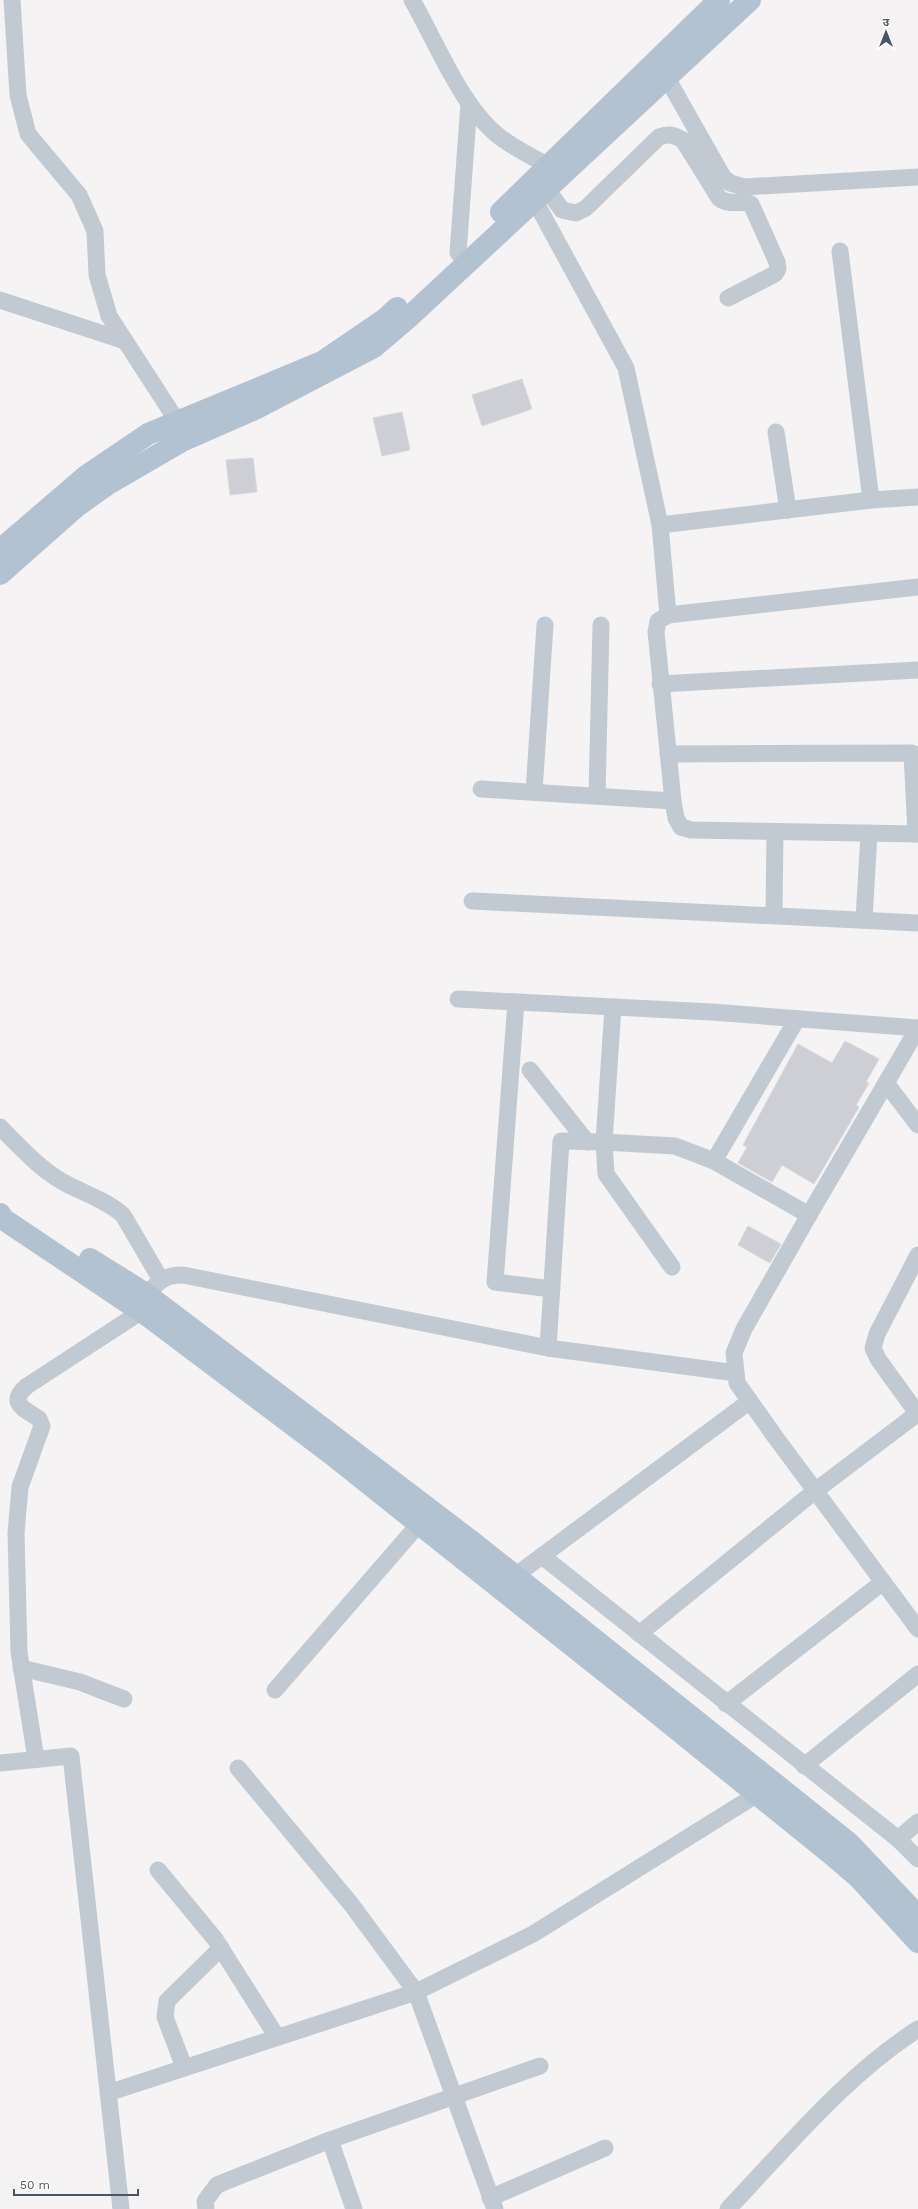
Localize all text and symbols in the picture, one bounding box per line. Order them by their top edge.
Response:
north arrow [866,12,906,52]
text: उ [883,16,890,29]
scale bar [14,2171,138,2197]
text: 50 m [20,2178,50,2192]

